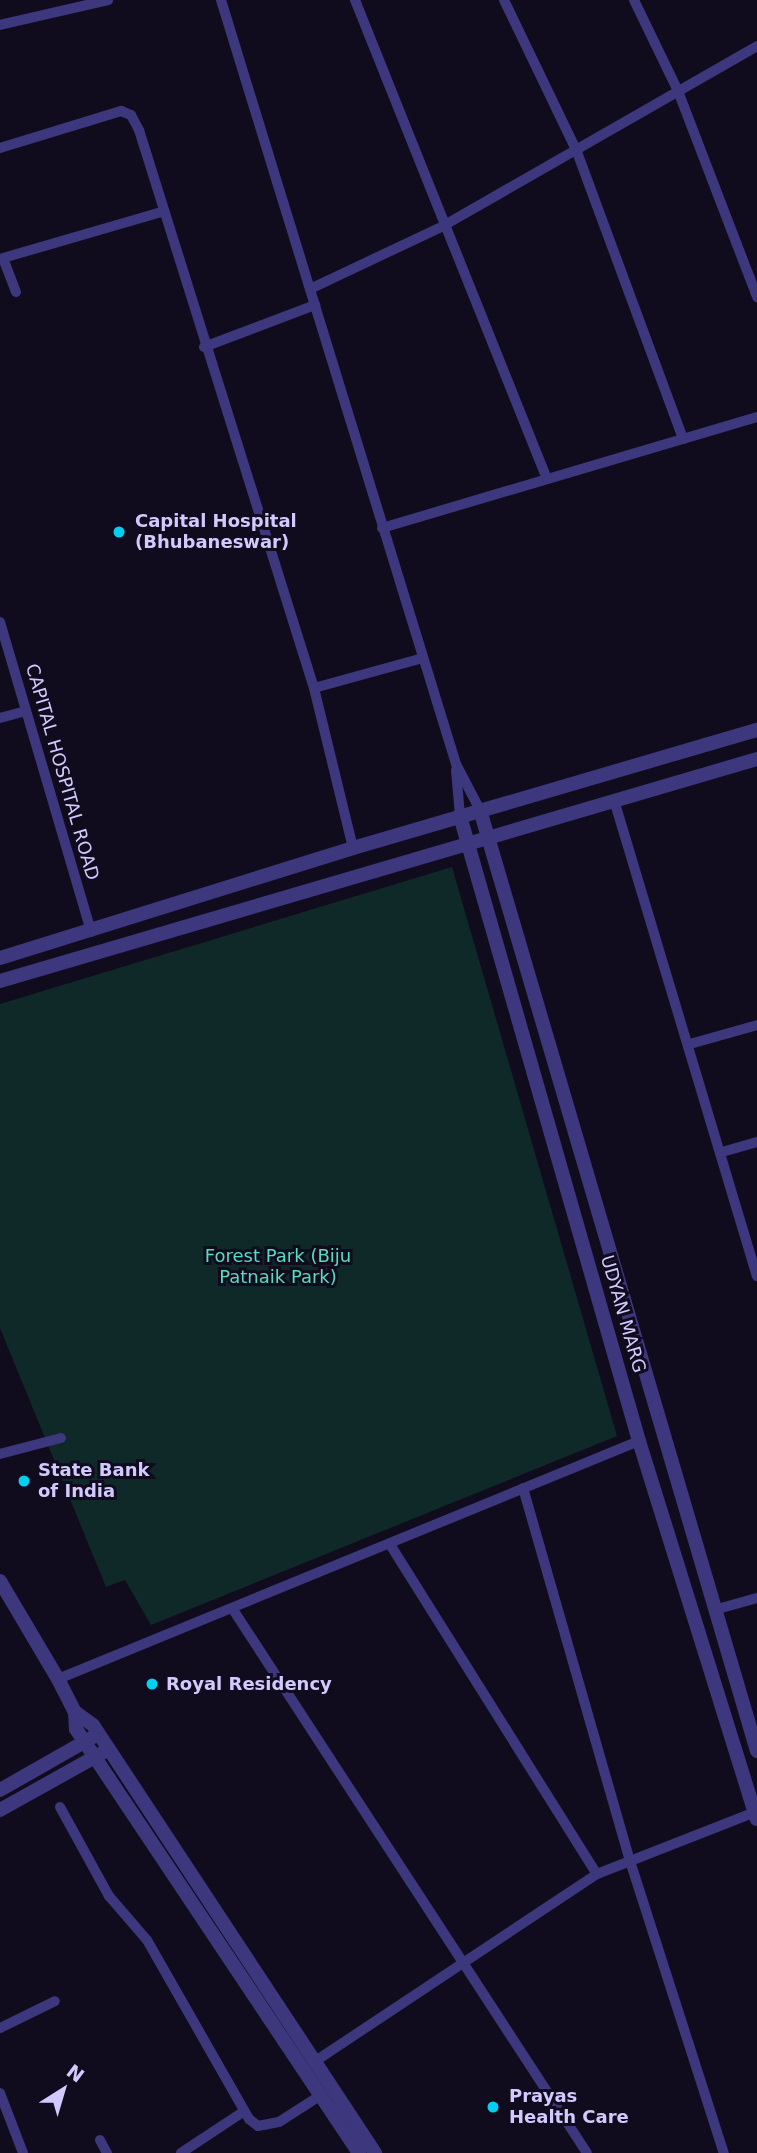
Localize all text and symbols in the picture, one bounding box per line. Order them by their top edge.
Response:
place label: Capital Hospital (Bhubaneswar) [135,511,297,554]
marker: Capital Hospital (Bhubaneswar) [109,522,129,542]
street label: CAPITAL HOSPITAL ROAD [21,661,103,883]
park label: Forest Park (Biju Patnaik Park) [205,1246,351,1288]
street label: UDYAN MARG [596,1253,650,1375]
place label: State Bank of India [38,1460,149,1502]
marker: State Bank of India [16,1473,32,1489]
place label: Royal Residency [166,1673,332,1695]
marker: Royal Residency [144,1676,160,1692]
north arrow [28,2055,98,2125]
text: N [63,2060,89,2087]
place label: Prayas Health Care [509,2086,629,2128]
marker: Prayas Health Care [483,2097,503,2117]

